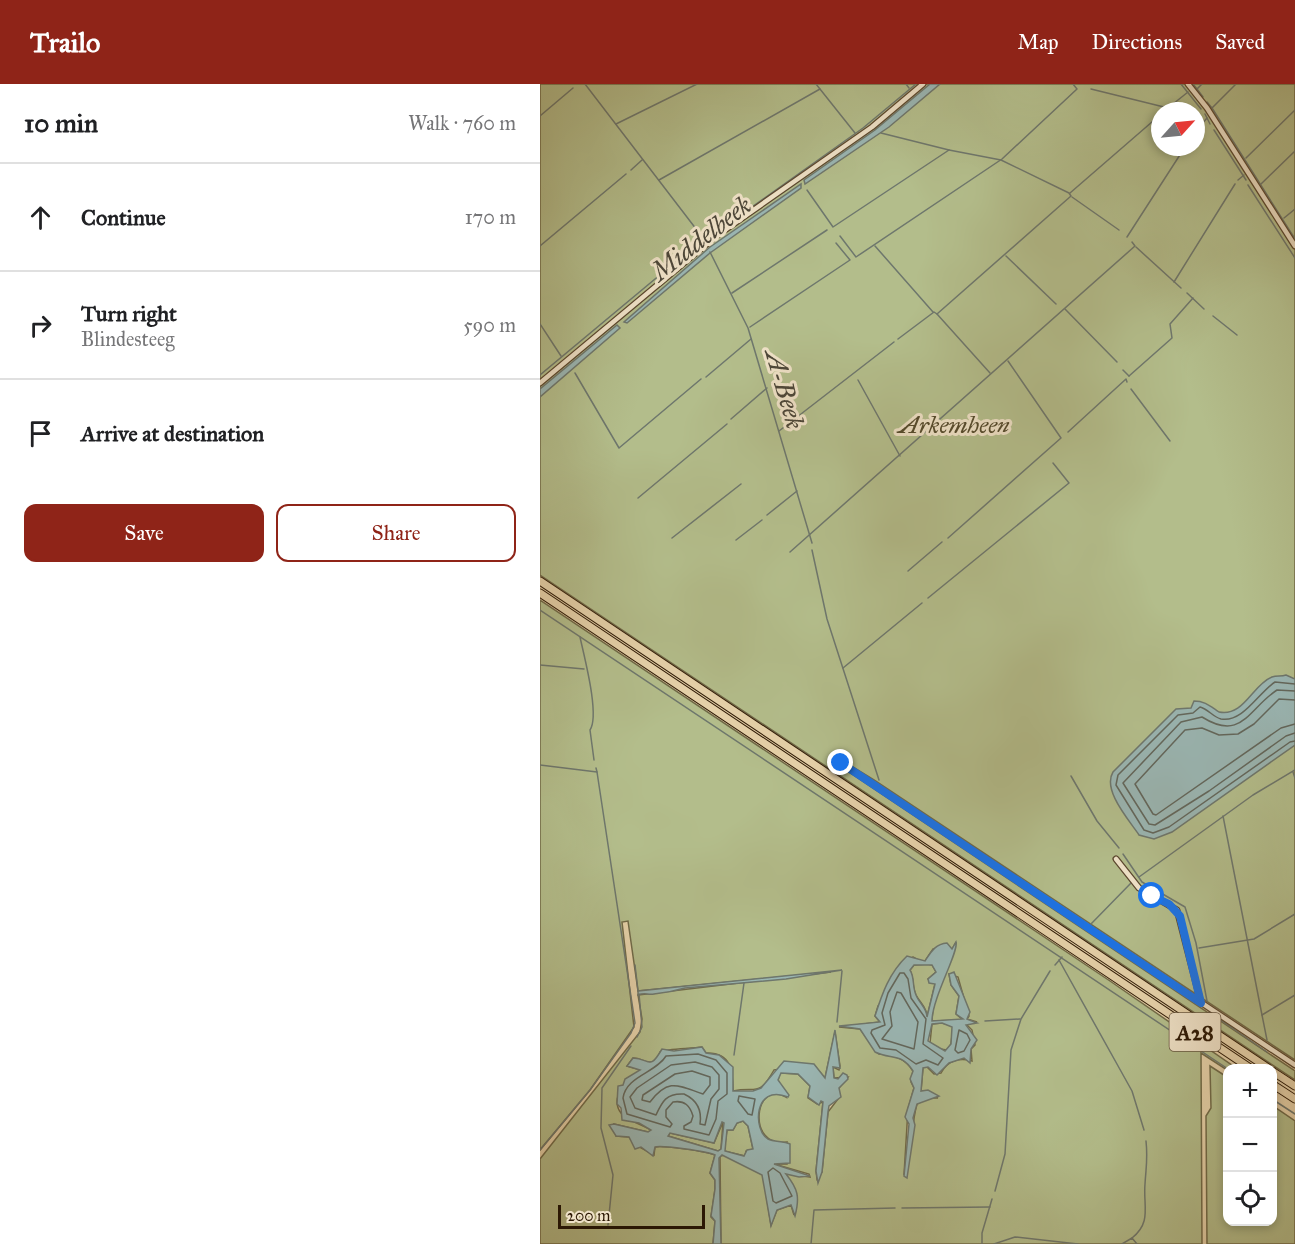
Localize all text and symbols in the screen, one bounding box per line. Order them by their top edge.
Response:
text: Trailo [30,25,100,60]
text: Map [1018,29,1059,55]
text: Directions [1092,29,1182,55]
text: Saved [1215,29,1265,55]
north arrow [1151,102,1205,156]
text: 10 min [24,107,98,139]
text: Walk · 760 m [408,111,516,135]
water label: Middelbeek [642,189,758,289]
icon: ahead [24,201,57,234]
text: Continue [81,204,166,231]
text: 170 m [465,205,516,229]
text: Turn right [81,300,177,327]
icon: right [24,309,57,342]
text: 590 m [463,313,516,337]
text: Blindesteeg [81,327,175,351]
water label: A-Beek [758,343,812,433]
park label: Arkemheen [895,410,1010,440]
icon: arrive [24,417,57,450]
text: Arrive at destination [81,420,264,447]
button: Save [24,504,264,562]
button: Share [276,504,516,562]
route end [827,749,853,775]
route start [1138,882,1164,908]
road number: A28 [1170,1013,1220,1051]
map controls [1223,1064,1277,1226]
button: + [1223,1064,1277,1118]
button: − [1223,1118,1277,1172]
button: locate [1223,1172,1277,1226]
scale bar [558,1202,705,1230]
text: 200 m [567,1206,610,1225]

